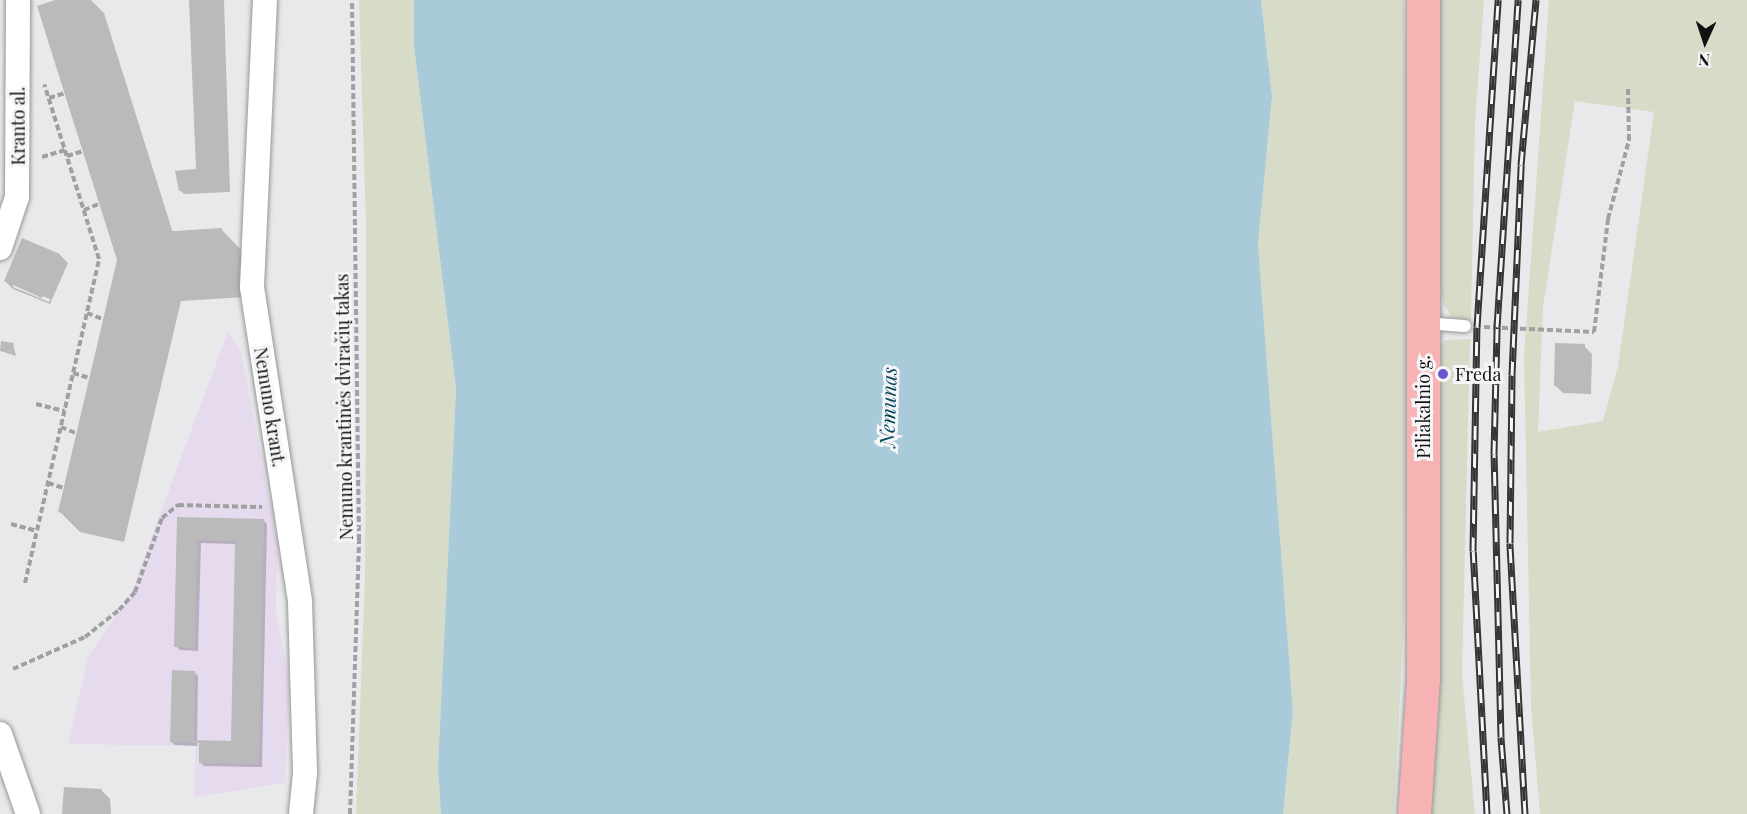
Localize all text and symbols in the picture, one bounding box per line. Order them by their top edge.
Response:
north arrow [1675,12,1735,72]
text: N [1698,50,1710,71]
street label: Kranto al. [7,87,29,165]
street label: Nemuno krantinės dviračių takas [331,273,357,541]
street label: Nemuno krant. [250,345,290,469]
street label: Piliakalnio g. [1412,355,1434,459]
place label: Freda [1455,363,1501,385]
water label: Nemunas [874,367,900,447]
marker: Freda [1436,367,1450,381]

